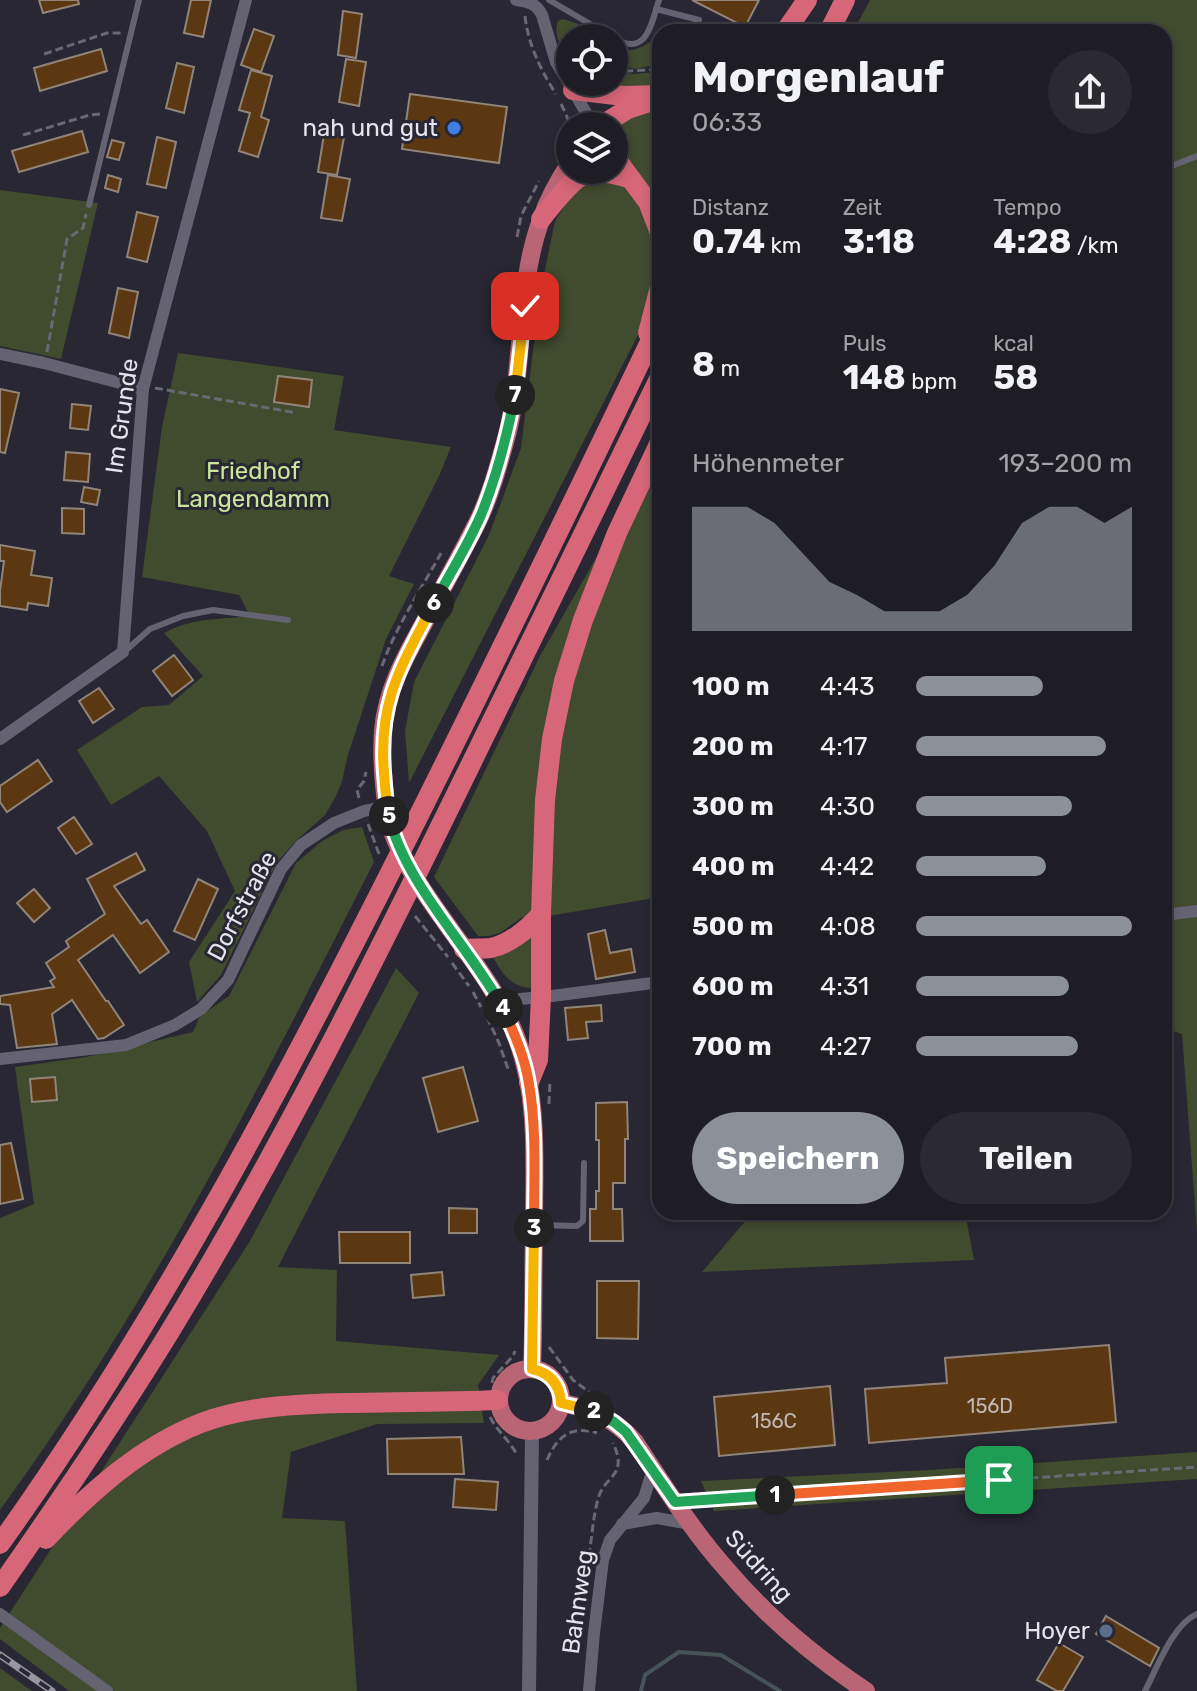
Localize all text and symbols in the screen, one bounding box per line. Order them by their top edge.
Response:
map controls [556,24,628,184]
button: locate [556,24,628,96]
button: share [1048,50,1132,134]
text: Morgenlauf [692,51,944,103]
text: 06:33 [692,107,762,138]
button: layers [556,112,628,184]
place label: nah und gut [302,114,438,142]
marker: nah und gut [445,119,463,137]
text: Distanz [692,194,769,221]
text: Zeit [843,194,882,221]
text: Tempo [993,194,1062,221]
text: 0.74 [692,221,765,262]
text: 3:18 [843,221,915,262]
text: 4:28 [993,221,1072,262]
text: km [765,232,801,259]
text: /km [1072,232,1119,259]
pin [491,272,559,340]
icon: check [503,284,547,328]
text: Puls [843,330,887,357]
text: kcal [993,330,1034,357]
text: 8 [692,344,715,385]
text: m [715,355,740,382]
street label: Im Grunde [100,357,144,475]
text: 148 [843,357,906,398]
text: 58 [993,357,1038,398]
text: bpm [906,368,957,395]
pin: 7 [495,375,535,415]
text: 7 [509,381,521,408]
text: Höhenmeter [692,448,844,479]
text: 193–200 m [999,448,1132,479]
park label: Friedhof Langendamm [176,457,330,513]
pin: 6 [414,583,454,623]
text: 6 [427,589,441,616]
text: 100 m [692,671,770,702]
text: 4:43 [820,671,875,702]
text: 200 m [692,731,774,762]
text: 4:17 [820,731,867,762]
text: 300 m [692,791,774,822]
text: 4:30 [820,791,875,822]
pin: 5 [369,796,409,836]
text: 5 [382,802,396,829]
street label: Dorfstraße [201,846,283,966]
text: 400 m [692,851,774,882]
text: 4:42 [820,851,874,882]
text: 500 m [692,911,774,942]
text: 4:08 [820,911,876,942]
text: 600 m [692,971,774,1002]
text: 4:31 [820,971,869,1002]
pin: 4 [483,988,523,1028]
text: 4 [495,994,511,1021]
text: 700 m [692,1031,772,1062]
text: 4:27 [820,1031,871,1062]
button: Speichern [692,1112,904,1204]
button: Teilen [920,1112,1132,1204]
pin: 3 [514,1208,554,1248]
text: 3 [527,1214,541,1241]
pin: 2 [574,1391,614,1431]
house number: 156D [967,1394,1013,1418]
text: 2 [587,1397,601,1424]
house number: 156C [751,1409,797,1433]
pin [965,1446,1033,1514]
icon: arrive [977,1458,1021,1502]
pin: 1 [755,1475,795,1515]
text: 1 [770,1481,780,1508]
street label: Südring [719,1524,799,1608]
street label: Bahnweg [557,1548,599,1656]
place label: Hoyer [1024,1617,1090,1645]
marker: Hoyer [1097,1622,1115,1640]

